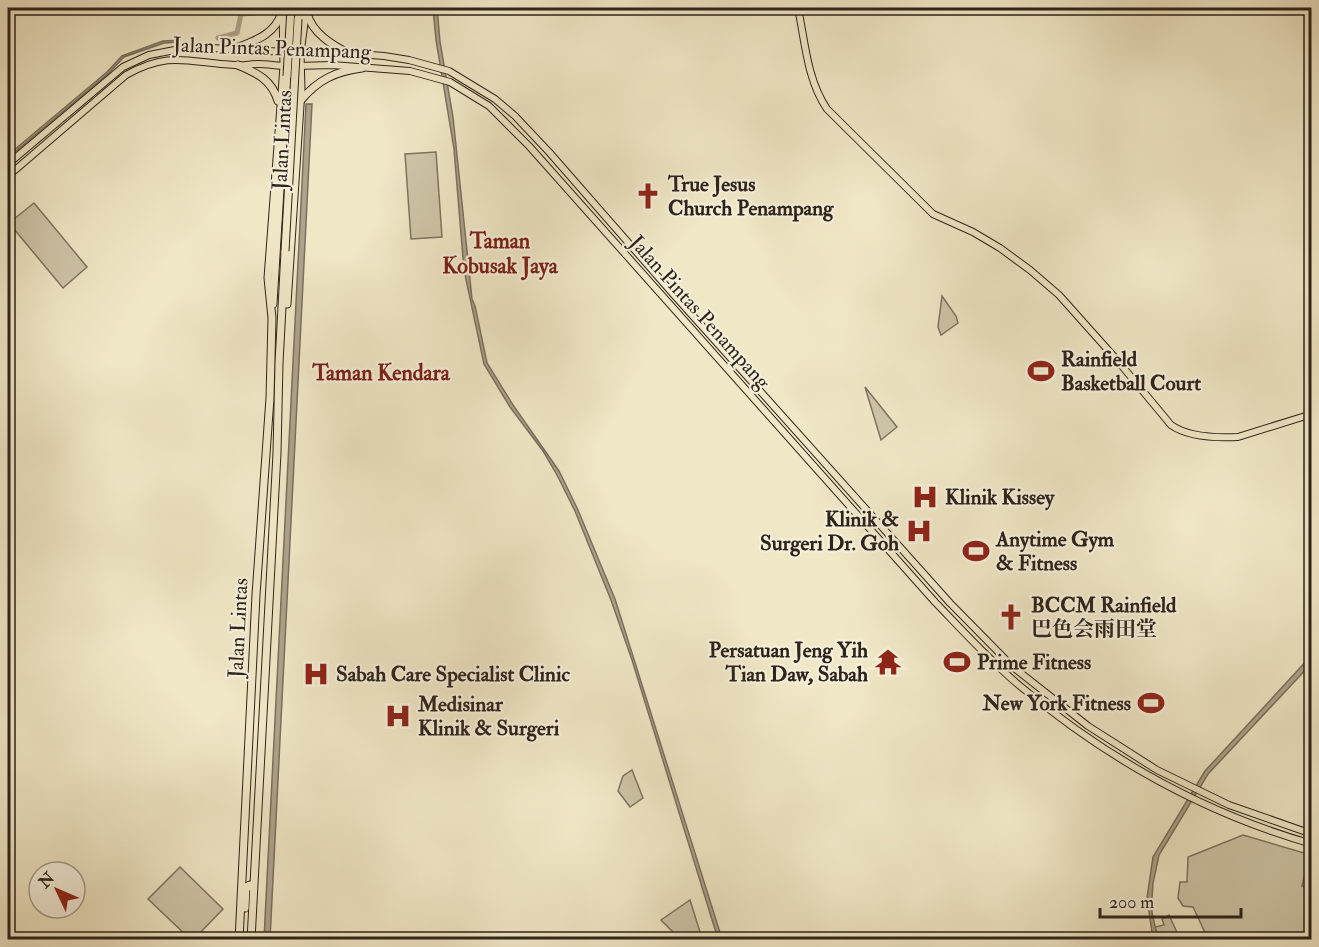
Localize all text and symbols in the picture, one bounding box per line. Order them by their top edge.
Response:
street label: Jalan Pintas Penampang [172,32,372,65]
street label: Jalan Lintas [266,89,299,192]
place label: True Jesus Church Penampang [667,171,834,222]
church icon: True Jesus Church Penampang [633,181,663,211]
district label: Taman Kobusak Jaya [442,227,559,281]
street label: Jalan Pintas Penampang [623,229,776,395]
place label: Rainfield Basketball Court [1061,346,1201,397]
sports icon: Rainfield Basketball Court [1026,356,1056,386]
district label: Taman Kendara [311,359,451,387]
hospital icon: Klinik Kissey [910,482,940,512]
place label: Klinik Kissey [945,484,1055,511]
place label: Klinik & Surgeri Dr. Goh [760,506,899,557]
hospital icon: Klinik & Surgeri Dr. Goh [904,516,934,546]
place label: Anytime Gym & Fitness [995,526,1115,577]
sports icon: Anytime Gym & Fitness [961,536,991,566]
street label: Jalan Lintas [222,577,255,680]
place label: BCCM Rainfield 巴色会雨田堂 [1031,592,1177,643]
church icon: BCCM Rainfield 巴色会雨田堂 [996,602,1026,632]
place label: Persatuan Jeng Yih Tian Daw, Sabah [709,637,868,688]
temple icon: Persatuan Jeng Yih Tian Daw, Sabah [873,647,903,677]
sports icon: Prime Fitness [942,647,972,677]
place label: Prime Fitness [977,649,1091,676]
hospital icon: Sabah Care Specialist Clinic [301,659,331,689]
place label: Sabah Care Specialist Clinic [336,661,570,688]
sports icon: New York Fitness [1136,688,1166,718]
place label: New York Fitness [982,690,1131,717]
place label: Medisinar Klinik & Surgeri [417,691,560,742]
hospital icon: Medisinar Klinik & Surgeri [383,701,413,731]
north arrow [27,860,87,920]
text: N [34,868,60,893]
scale bar [1100,881,1241,919]
text: 200 m [1109,891,1154,914]

